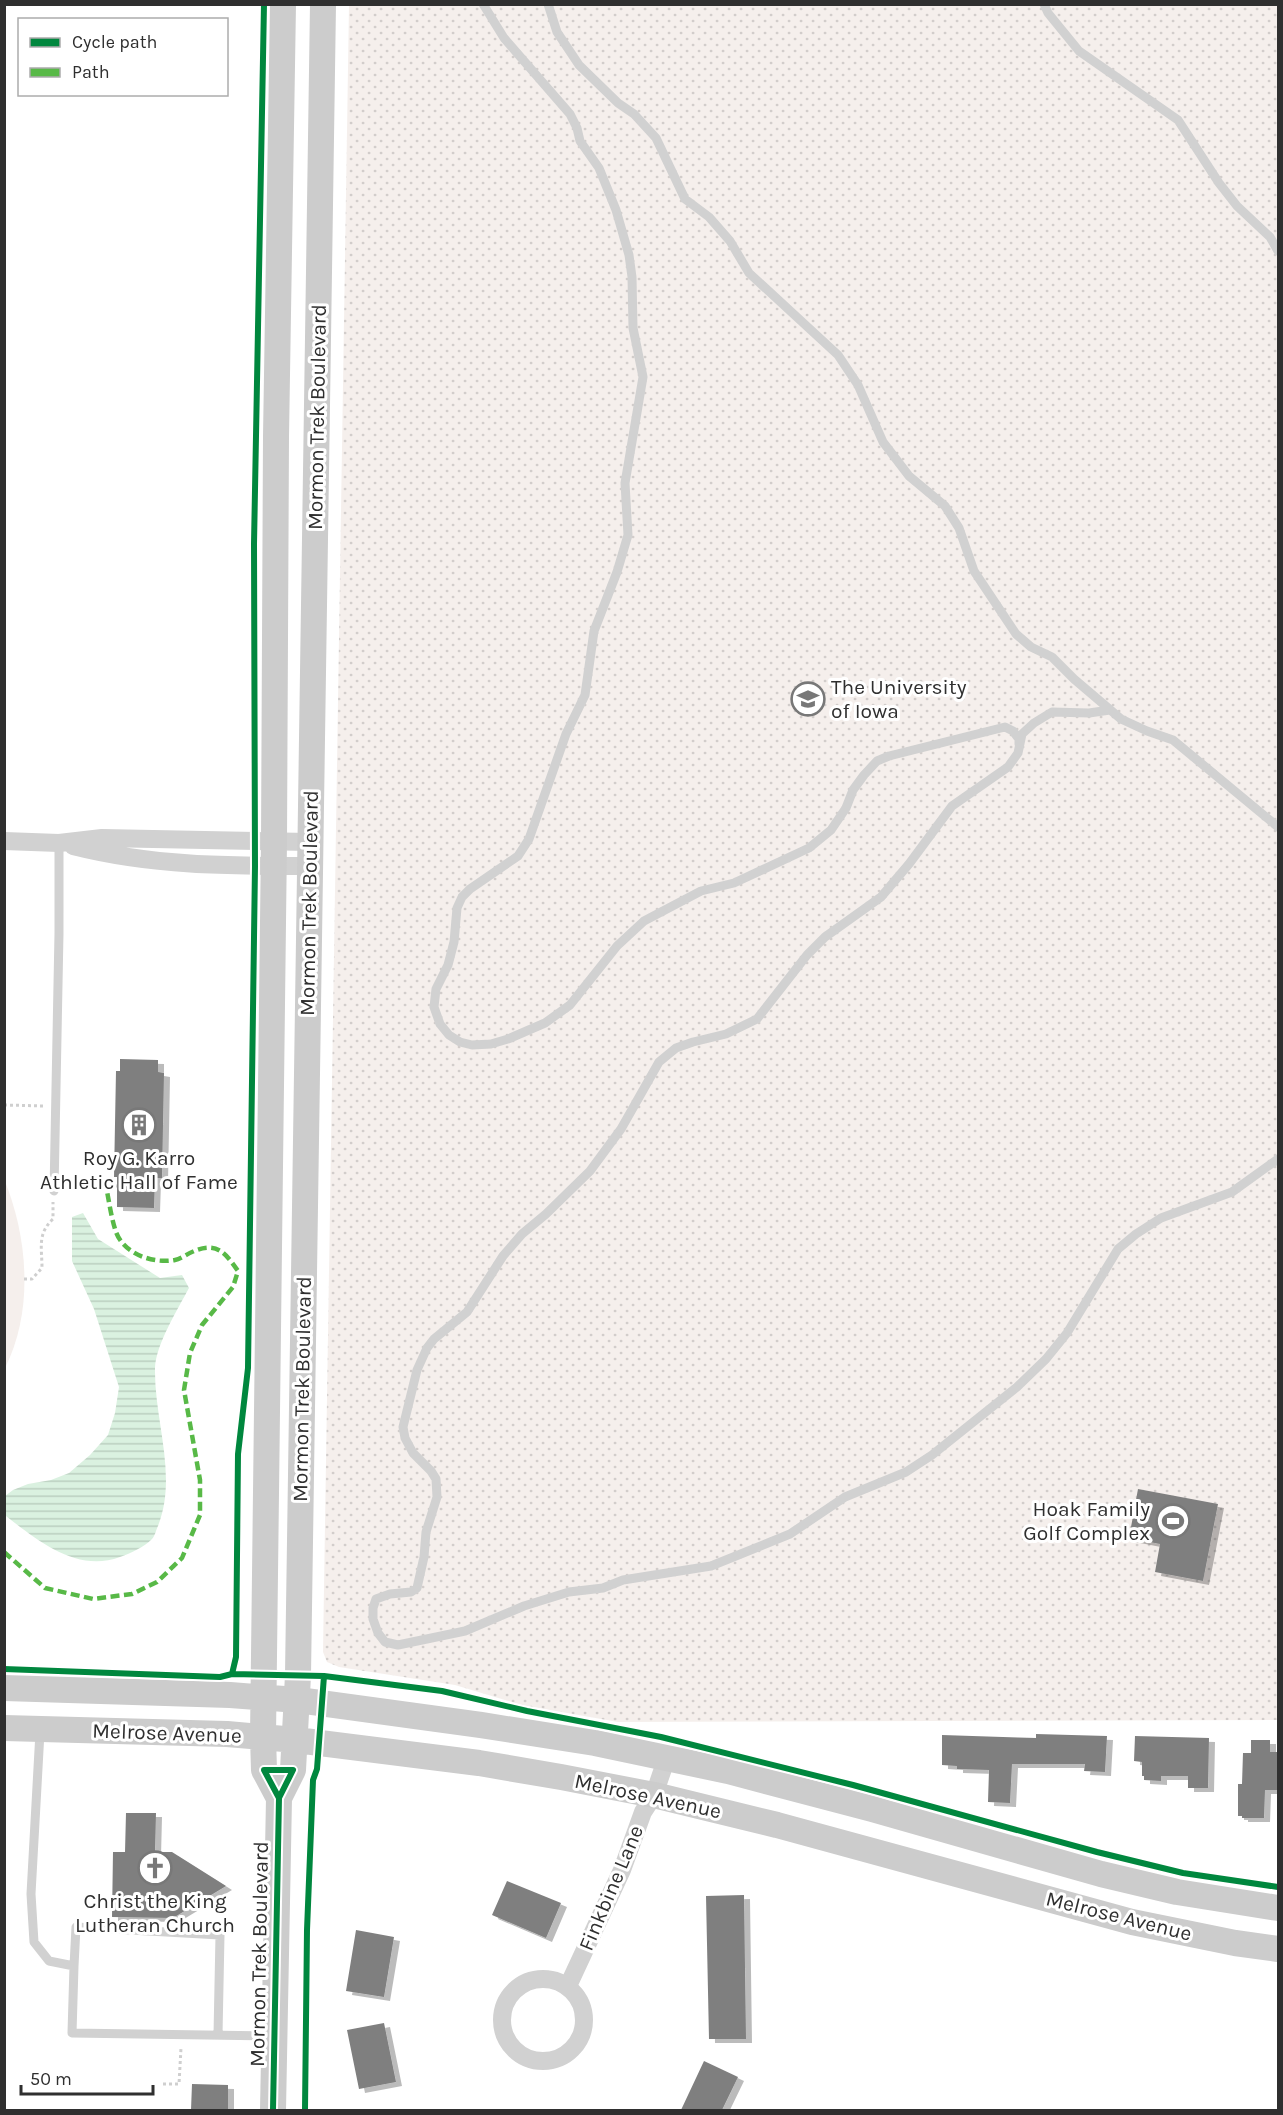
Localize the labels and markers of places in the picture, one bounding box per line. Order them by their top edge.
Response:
place label: The University of Iowa [831,675,967,723]
school or university icon: The University of Iowa [790,681,826,717]
building icon: Roy G. Karro Athletic Hall of Fame [121,1107,157,1143]
place label: Roy G. Karro Athletic Hall of Fame [40,1146,238,1194]
place label: Hoak Family Golf Complex [1023,1497,1150,1545]
sports icon: Hoak Family Golf Complex [1155,1503,1191,1539]
church icon: Christ the King Lutheran Church [137,1850,173,1886]
place label: Christ the King Lutheran Church [75,1889,235,1937]

